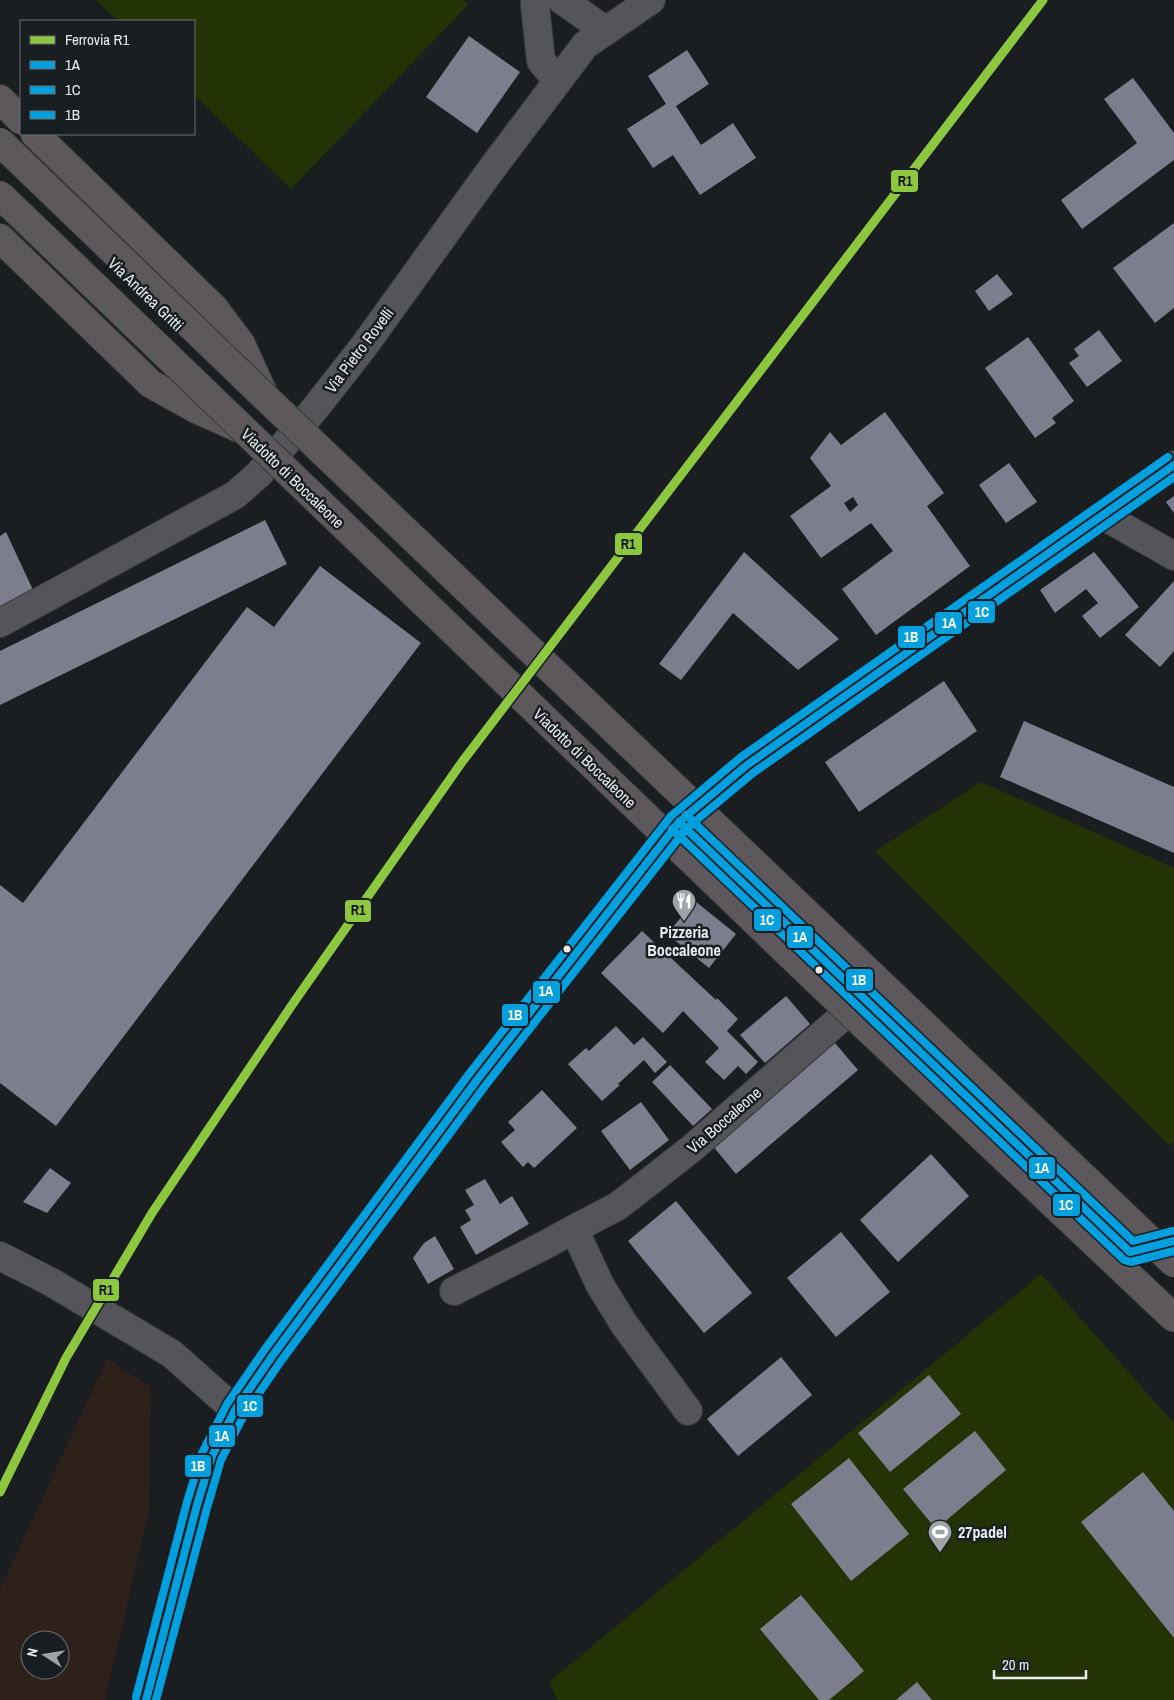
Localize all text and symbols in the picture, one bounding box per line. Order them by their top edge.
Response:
legend [20,20,195,135]
text: Ferrovia R1 [65,29,129,50]
text: 1A [65,54,81,75]
text: 1C [65,79,81,100]
text: 1B [65,104,80,125]
line badge: R1 [890,169,919,193]
text: R1 [898,172,913,190]
street label: Via Andrea Gritti [103,252,189,336]
street label: Via Pietro Rovelli [320,303,398,397]
street label: Viadotto di Boccaleone [237,423,349,533]
line badge: R1 [614,532,643,556]
text: R1 [621,535,636,553]
line badge: 1C [967,600,996,624]
text: 1C [975,603,989,621]
line badge: 1A [934,611,963,635]
text: 1A [942,614,957,632]
line badge: 1B [897,625,926,649]
text: 1B [904,628,918,646]
street label: Viadotto di Boccaleone [529,703,641,813]
restaurant icon: Pizzeria Boccaleone [671,888,697,922]
line badge: R1 [344,899,372,923]
text: R1 [351,901,366,919]
line badge: 1C [753,908,782,932]
text: 1C [760,911,774,929]
place label: Pizzeria Boccaleone [647,921,721,961]
line badge: 1A [786,925,814,949]
text: 1A [793,928,808,946]
unlabelled marker [562,944,572,954]
unlabelled marker [814,965,824,975]
line badge: 1B [845,968,874,992]
text: 1B [852,971,866,989]
line badge: 1A [532,980,561,1004]
text: 1A [539,982,554,1000]
line badge: 1B [501,1003,529,1027]
text: 1B [508,1006,522,1024]
street label: Via Boccaleone [682,1082,766,1158]
line badge: 1A [1028,1156,1056,1180]
text: 1A [1035,1159,1050,1177]
line badge: 1C [1052,1193,1081,1217]
text: 1C [1059,1196,1073,1214]
line badge: R1 [92,1278,120,1302]
text: R1 [99,1281,114,1299]
line badge: 1C [236,1394,264,1418]
text: 1C [243,1397,257,1415]
line badge: 1A [208,1424,236,1448]
text: 1A [215,1427,230,1445]
line badge: 1B [184,1454,212,1478]
text: 1B [191,1457,205,1475]
sports icon: 27padel [927,1519,953,1553]
place label: 27padel [958,1521,1007,1543]
north arrow [20,1630,70,1680]
text: N [23,1646,42,1658]
scale bar [994,1648,1086,1680]
text: 20 m [1002,1654,1029,1675]

